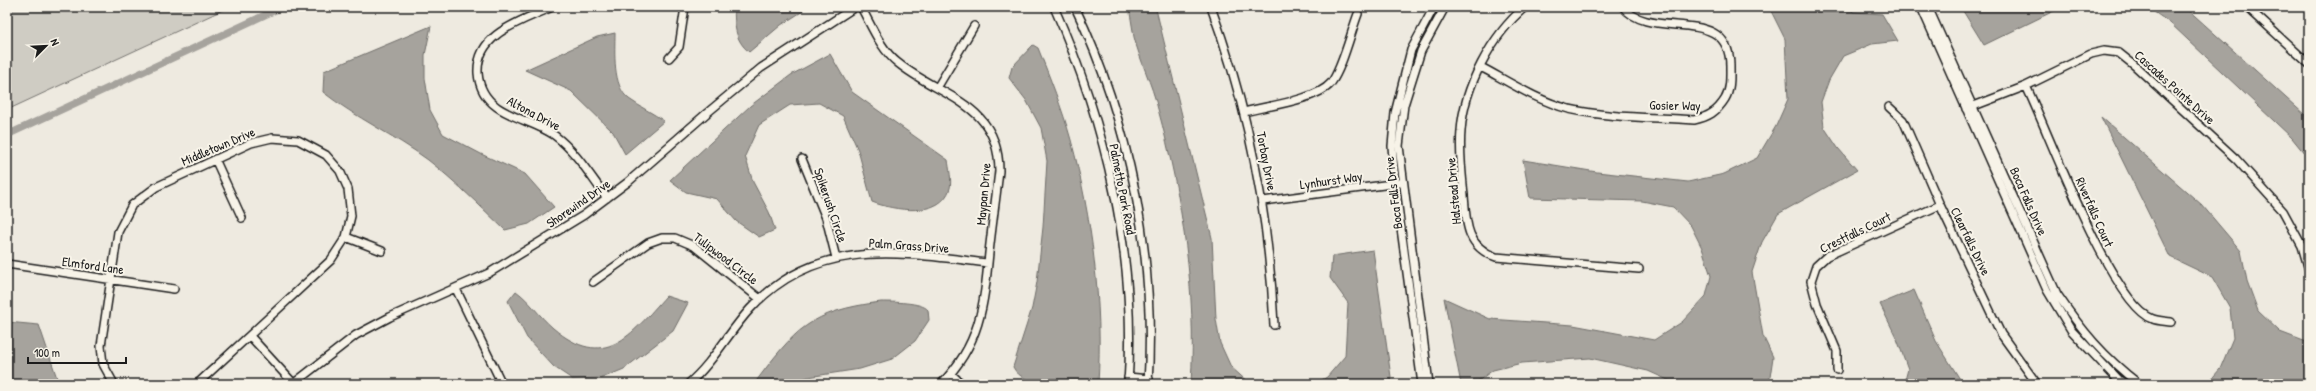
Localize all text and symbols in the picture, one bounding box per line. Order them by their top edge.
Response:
north arrow [26,26,66,66]
text: N [48,36,63,48]
street label: Cascades Pointe Drive [2131,46,2219,128]
street label: Altona Drive [504,91,564,135]
street label: Gosier Way [1649,96,1701,114]
street label: Middletown Drive [178,122,258,170]
street label: Torbay Drive [1252,130,1282,192]
street label: Palmetto Park Road [1105,142,1141,236]
street label: Boca Falls Drive [1380,156,1406,230]
street label: Halstead Drive [1441,157,1465,225]
street label: Maypan Drive [971,162,995,226]
street label: Boca Falls Drive [2006,164,2052,238]
street label: Spikerush Circle [810,165,852,245]
street label: Lynhurst Way [1299,167,1364,193]
street label: Shorewind Drive [542,174,614,232]
street label: Riverfalls Court [2072,174,2119,250]
street label: Clearfalls Drive [1947,204,1995,278]
street label: Crestfalls Court [1816,207,1894,257]
street label: Tulipwood Circle [690,228,762,288]
street label: Palm Grass Drive [868,233,950,257]
street label: Elmford Lane [61,252,125,278]
scale bar [28,339,126,365]
text: 100 m [34,344,60,361]

